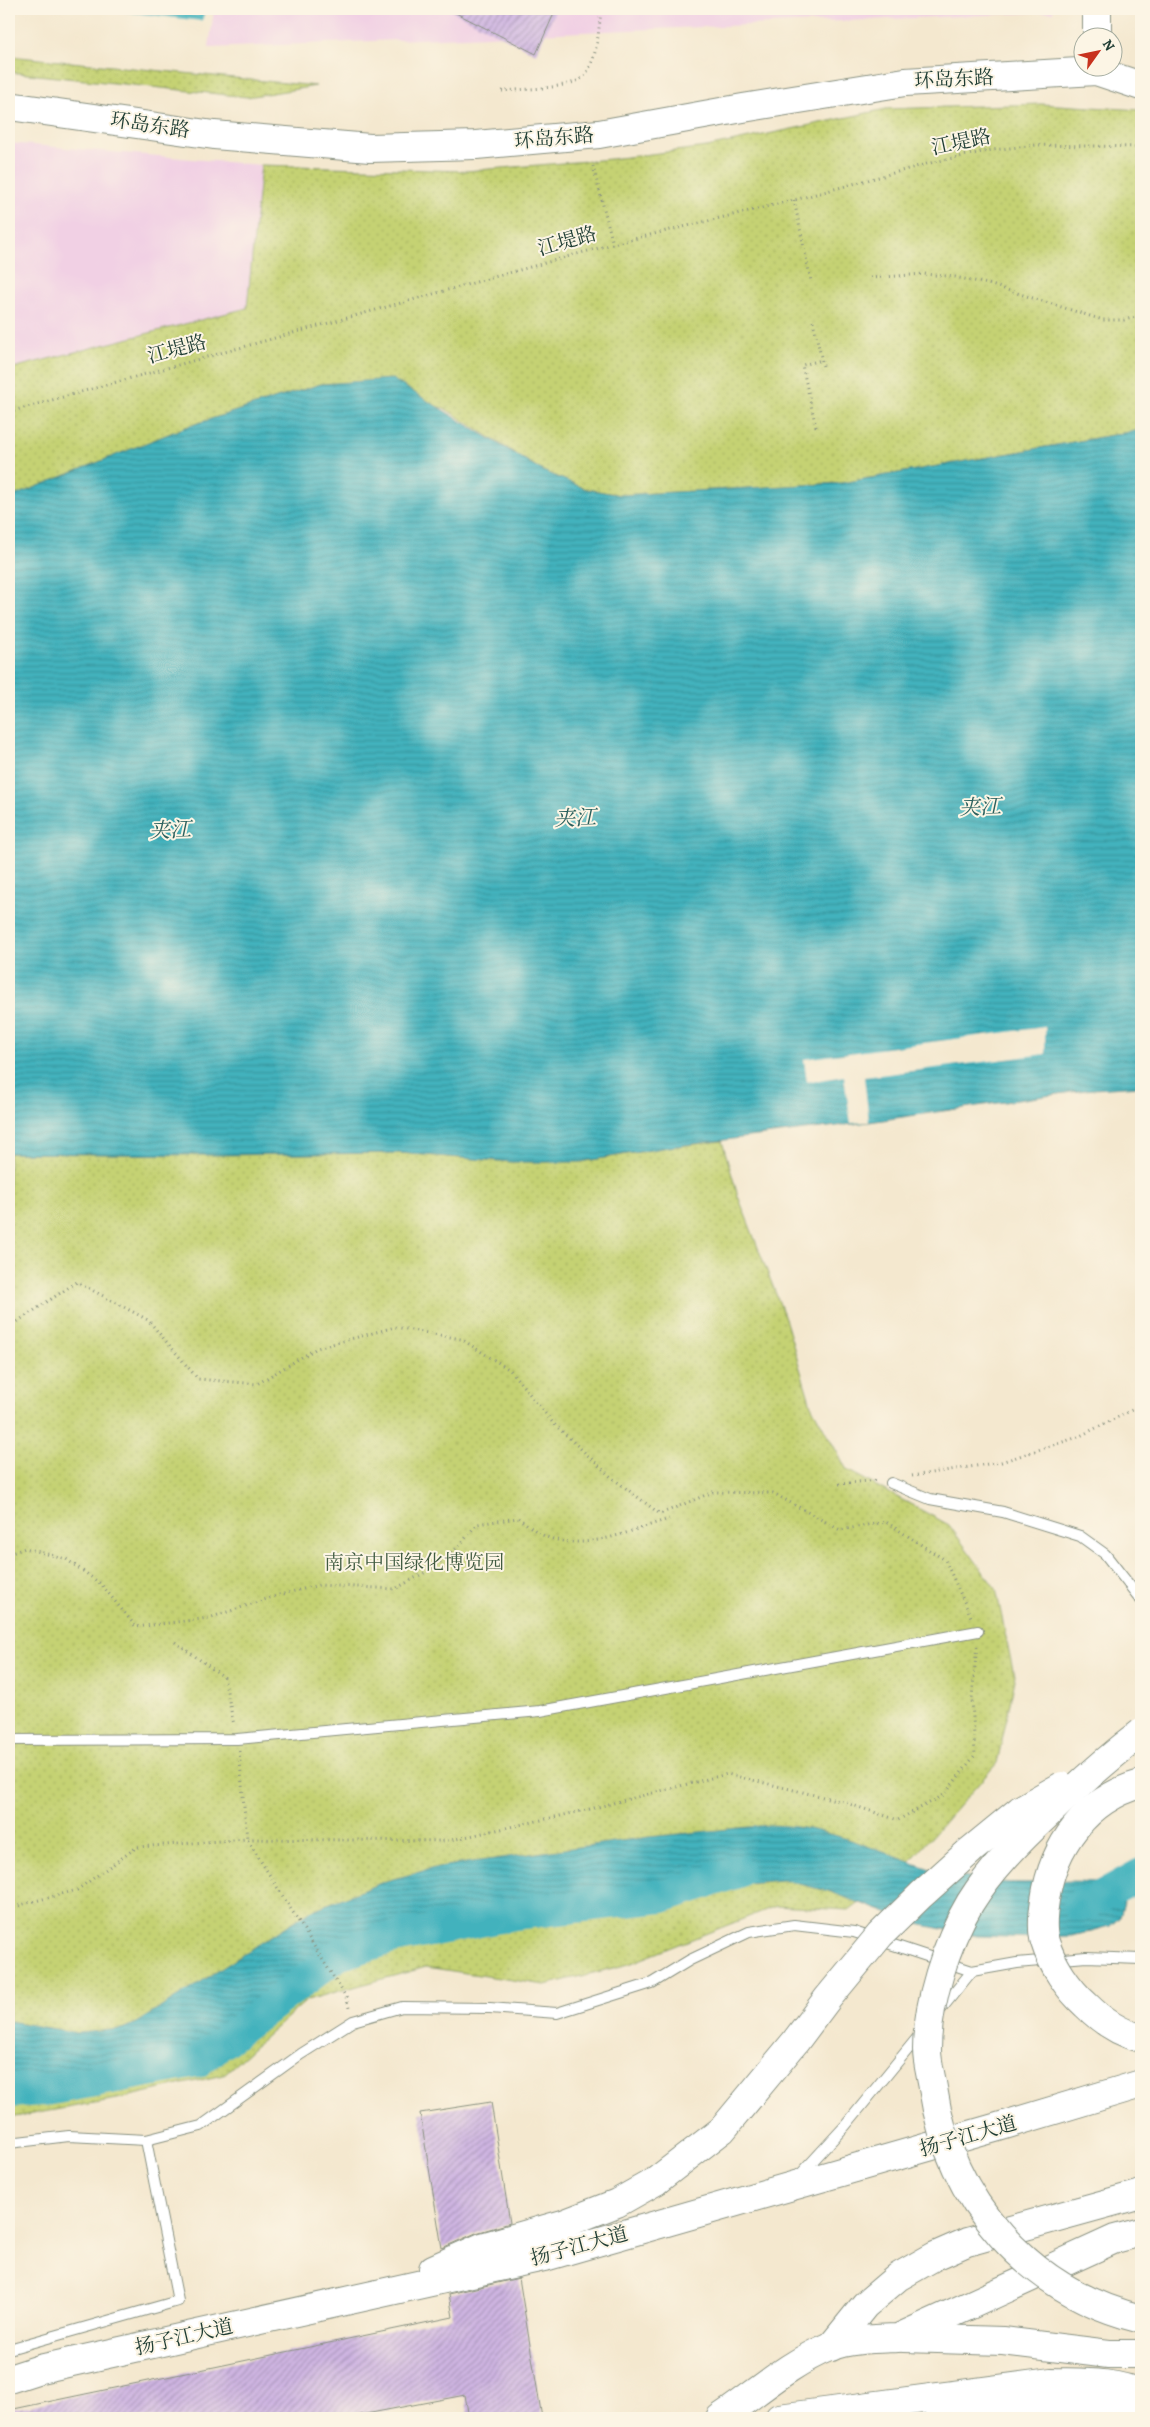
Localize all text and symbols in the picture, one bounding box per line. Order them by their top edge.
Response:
north arrow [1072,28,1122,78]
text: N [1098,36,1119,55]
street label: 环岛东路 [913,63,995,95]
street label: 环岛东路 [109,106,191,144]
street label: 环岛东路 [513,121,595,155]
street label: 江堤路 [929,123,993,161]
street label: 江堤路 [534,220,600,262]
street label: 江堤路 [145,328,209,370]
water label: 夹江 [959,792,1004,822]
water label: 夹江 [554,803,599,833]
water label: 夹江 [149,815,194,845]
park label: 南京中国绿化博览园 [324,1549,504,1576]
street label: 扬子江大道 [916,2109,1020,2163]
street label: 扬子江大道 [527,2220,631,2272]
street label: 扬子江大道 [132,2313,236,2361]

